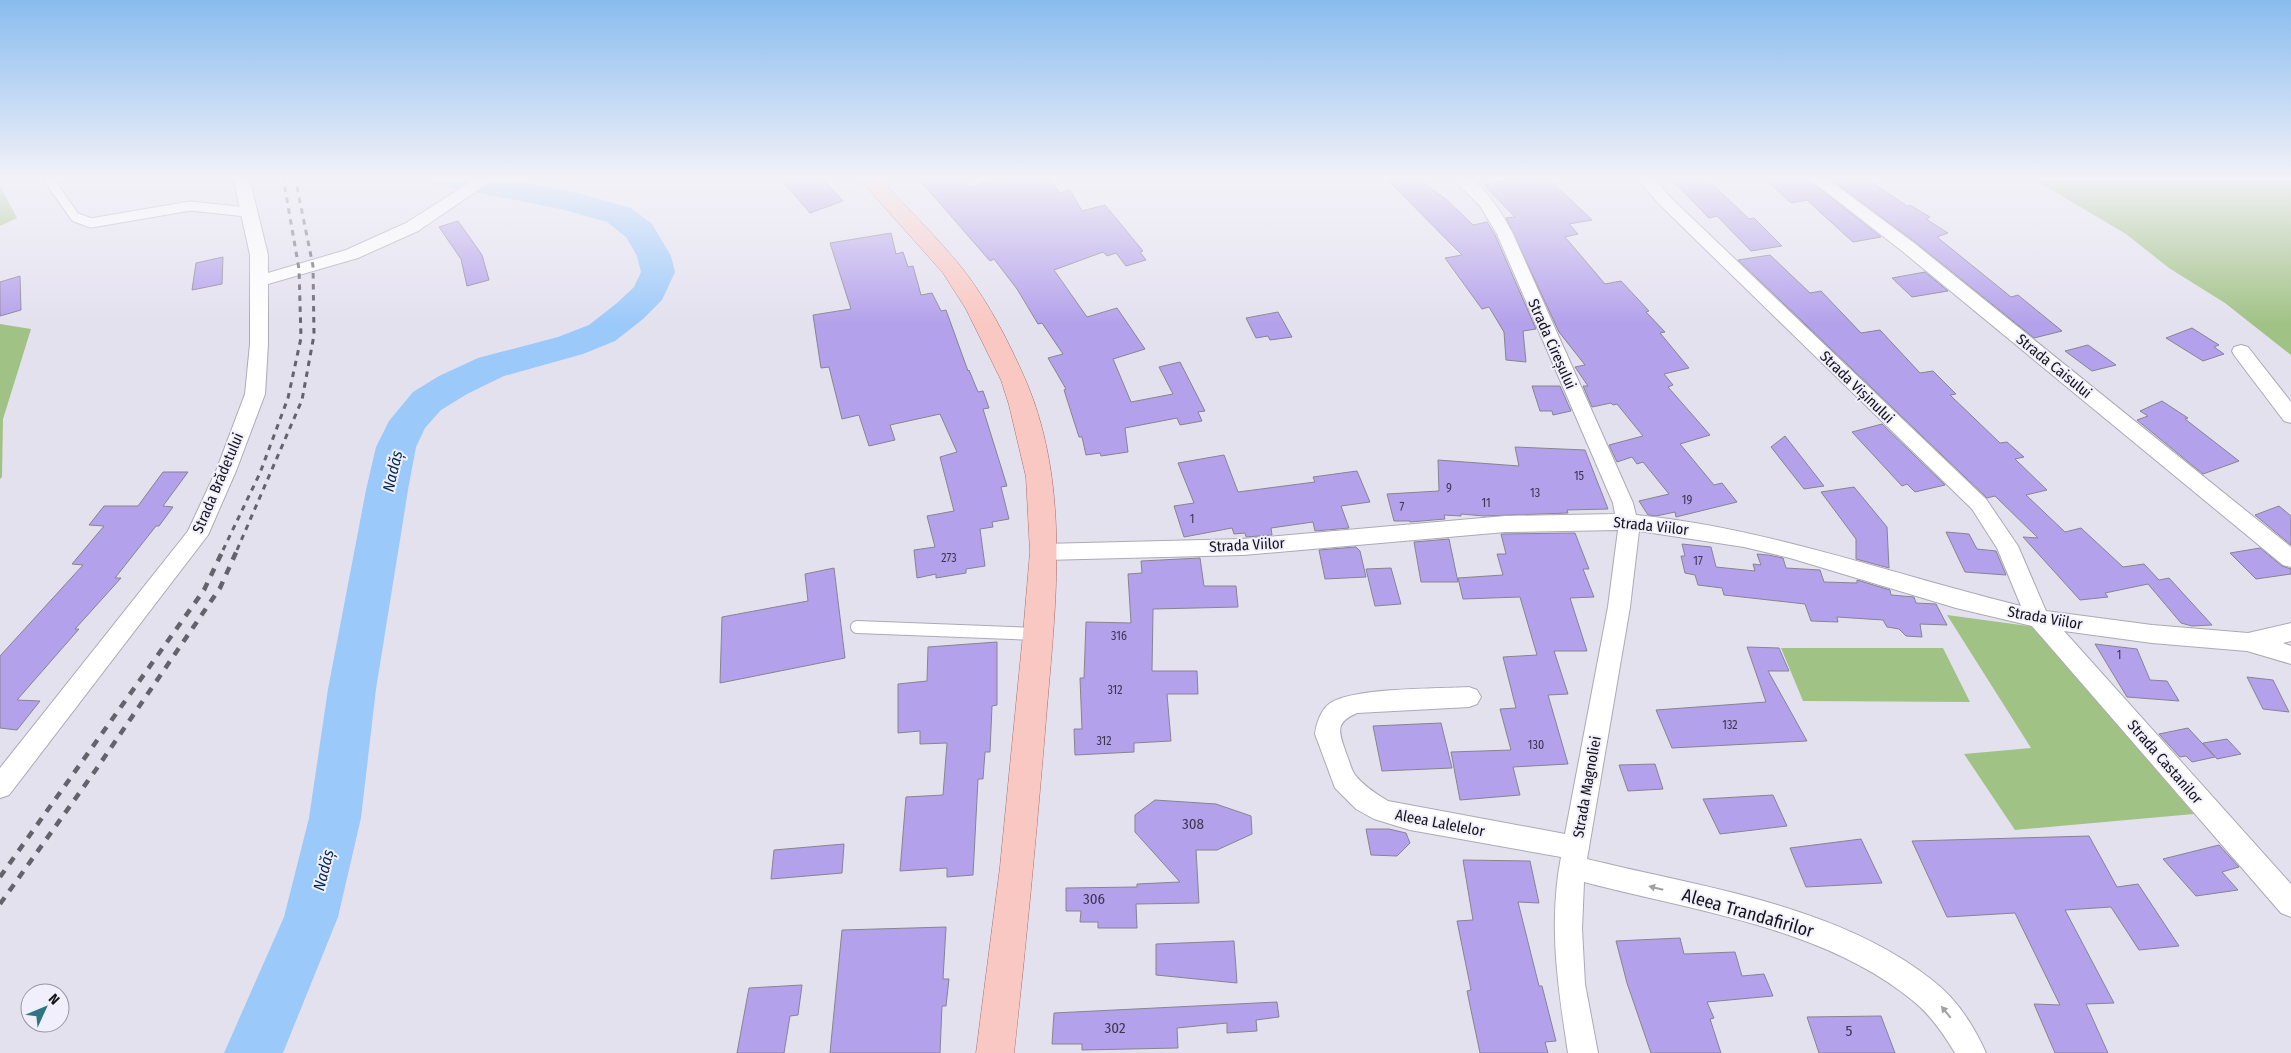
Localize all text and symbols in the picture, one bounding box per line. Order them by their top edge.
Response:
street label: Strada Cireșului [1523,296,1580,392]
street label: Strada Caisului [2013,330,2095,402]
street label: Strada Vișinului [1815,347,1898,428]
street label: Strada Brădetului [189,430,247,536]
water label: Nadăș [379,448,407,494]
house number: 15 [1574,469,1585,483]
house number: 9 [1446,481,1452,495]
house number: 13 [1530,486,1540,500]
house number: 19 [1682,493,1692,507]
house number: 11 [1481,496,1491,510]
house number: 7 [1400,500,1405,514]
house number: 1 [1190,512,1194,526]
street label: Strada Viilor [1612,513,1690,539]
street label: Strada Viilor [1209,534,1286,556]
house number: 273 [941,551,957,565]
house number: 17 [1693,554,1703,568]
street label: Strada Viilor [2006,603,2085,634]
house number: 316 [1111,629,1127,643]
house number: 1 [2117,648,2121,662]
house number: 312 [1107,683,1123,697]
street label: Strada Castanilor [2124,716,2207,808]
house number: 132 [1722,718,1738,732]
house number: 312 [1096,734,1112,748]
street label: Strada Magnoliei [1569,735,1605,839]
house number: 130 [1528,738,1544,752]
street label: Aleea Lalelelor [1394,806,1487,841]
house number: 308 [1182,815,1204,833]
water label: Nadăș [309,847,339,893]
one-way arrow [1648,884,1663,892]
street label: Aleea Trandafirilor [1680,884,1817,942]
house number: 306 [1083,890,1105,908]
north arrow [20,983,70,1033]
text: N [45,990,63,1008]
one-way arrow [1940,1005,1951,1018]
house number: 302 [1104,1019,1126,1037]
house number: 5 [1846,1022,1853,1040]

